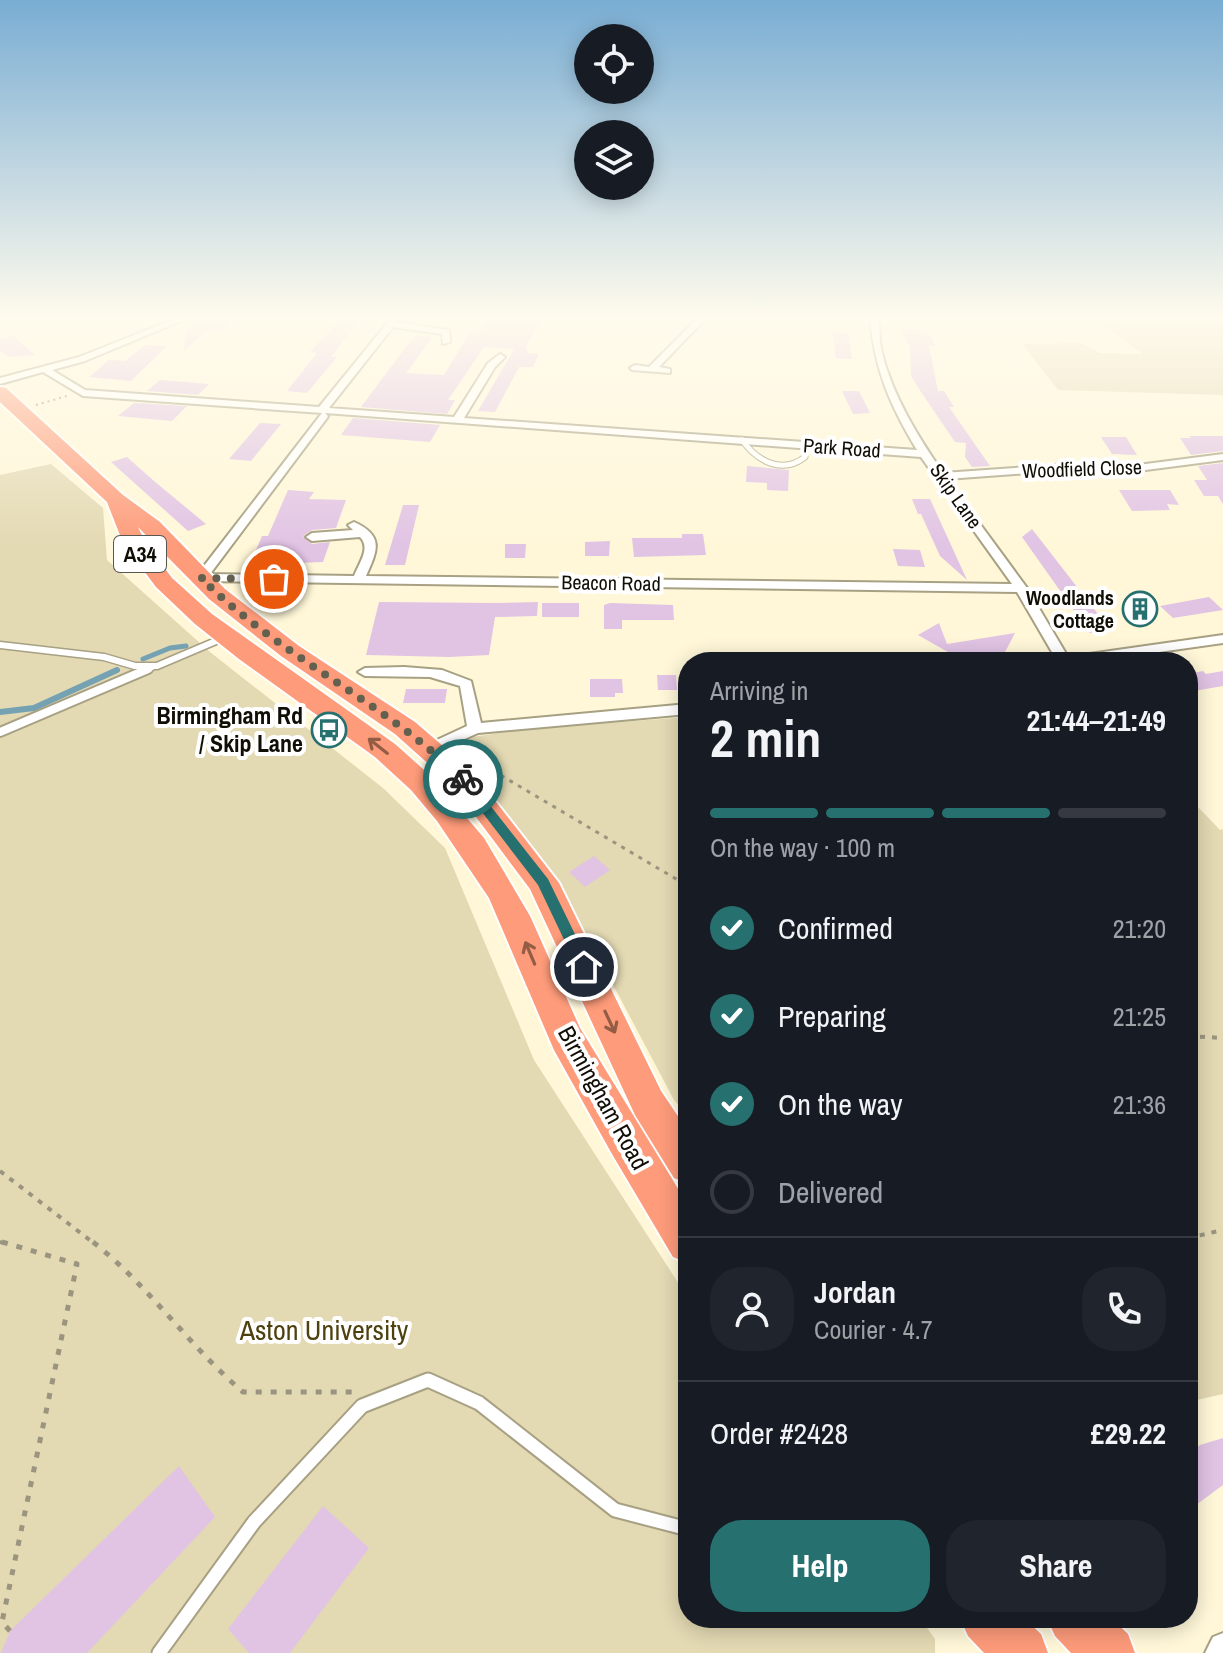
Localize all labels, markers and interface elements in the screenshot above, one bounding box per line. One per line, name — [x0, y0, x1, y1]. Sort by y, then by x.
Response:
map controls — [574, 24, 654, 200]
button: locate — [574, 24, 654, 104]
button: layers — [574, 120, 654, 200]
street label: Park Road — [802, 431, 882, 464]
street label: Woodfield Close — [1022, 453, 1142, 484]
street label: Skip Lane — [924, 458, 989, 534]
road number: A34 — [114, 536, 166, 572]
pin — [240, 545, 308, 613]
icon: bag — [252, 557, 296, 601]
street label: Beacon Road — [561, 568, 661, 597]
place label: Woodlands Cottage — [1026, 584, 1114, 634]
building icon: Woodlands Cottage — [1121, 590, 1159, 628]
text: Arriving in — [710, 673, 808, 708]
place label: Birmingham Rd / Skip Lane — [156, 699, 303, 759]
text: 21:44–21:49 — [1027, 700, 1166, 740]
text: 2 min — [710, 703, 821, 773]
bus stop icon: Birmingham Rd / Skip Lane — [310, 711, 348, 749]
one-way arrow — [368, 737, 389, 755]
courier — [423, 739, 503, 819]
icon: bike — [441, 757, 485, 801]
text: On the way · 100 m — [710, 830, 895, 865]
icon: check — [710, 906, 754, 950]
text: Confirmed — [778, 908, 893, 948]
text: 21:20 — [1113, 911, 1166, 946]
pin — [550, 933, 618, 1001]
one-way arrow — [521, 941, 536, 966]
icon: home — [562, 945, 606, 989]
icon: check — [710, 994, 754, 1038]
text: Preparing — [778, 996, 886, 1036]
text: 21:25 — [1113, 999, 1166, 1034]
one-way arrow — [603, 1010, 618, 1034]
street label: Birmingham Road — [551, 1020, 657, 1175]
icon: check — [710, 1082, 754, 1126]
text: On the way — [778, 1084, 902, 1124]
text: 21:36 — [1113, 1087, 1166, 1122]
text: Delivered — [778, 1172, 883, 1212]
button: person — [710, 1267, 794, 1351]
button: phone — [1082, 1267, 1166, 1351]
text: Jordan — [814, 1272, 896, 1312]
park label: Aston University — [239, 1311, 409, 1349]
text: Courier · 4.7 — [814, 1312, 933, 1347]
text: Order #2428 — [710, 1413, 848, 1453]
text: £29.22 — [1091, 1413, 1166, 1453]
button: Help — [710, 1520, 930, 1612]
button: Share — [946, 1520, 1166, 1612]

